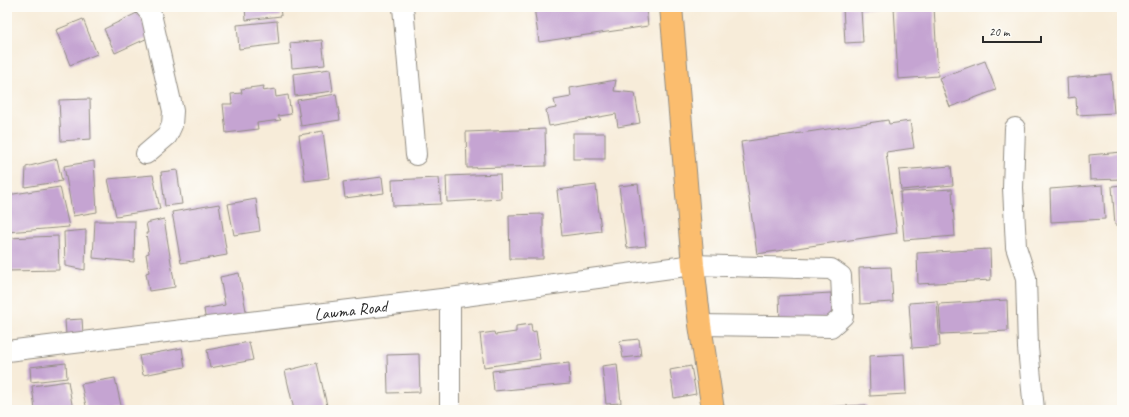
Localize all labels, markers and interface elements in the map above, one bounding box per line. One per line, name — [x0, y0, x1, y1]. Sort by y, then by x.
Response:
scale bar — [983, 18, 1041, 44]
text: 20 m — [989, 24, 1011, 40]
street label: Lawma Road — [313, 295, 390, 325]

